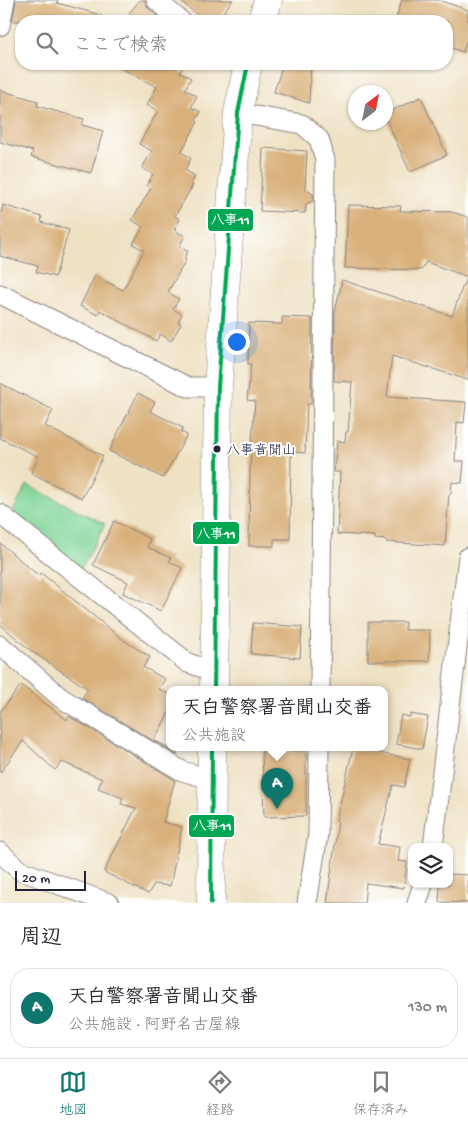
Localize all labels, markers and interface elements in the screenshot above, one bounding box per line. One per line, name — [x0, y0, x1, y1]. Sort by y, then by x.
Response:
search box — [15, 15, 453, 70]
icon: search — [33, 29, 61, 57]
text: ここで検索 — [73, 35, 168, 58]
north arrow — [348, 85, 393, 130]
line badge: 八事11 — [207, 208, 254, 232]
text: 八事11 — [210, 213, 250, 230]
your location — [224, 329, 250, 355]
place label: 八事音聞山 — [226, 443, 296, 460]
marker: 八事音聞山 — [212, 444, 222, 454]
line badge: 八事11 — [192, 521, 240, 545]
text: 八事11 — [196, 527, 236, 544]
popup — [166, 686, 388, 751]
text: 天白警察署音聞山交番 — [182, 698, 372, 721]
text: 公共施設 — [182, 728, 246, 747]
pin: A — [261, 768, 293, 809]
line badge: 八事11 — [188, 814, 235, 838]
text: 八事11 — [192, 819, 232, 836]
map controls — [408, 843, 453, 888]
button: layers — [408, 843, 453, 888]
scale bar — [15, 868, 86, 891]
text: 20 m — [22, 871, 50, 888]
text: 周辺 — [20, 927, 62, 952]
text: 天白警察署音聞山交番 — [68, 987, 258, 1010]
text: A — [32, 999, 42, 1018]
text: 130 m — [408, 999, 447, 1018]
text: 公共施設 · 阿野名古屋線 — [68, 1017, 241, 1036]
tab: 地図 — [59, 1068, 87, 1120]
tab: 経路 — [206, 1068, 234, 1120]
tab: 保存済み — [353, 1068, 409, 1120]

